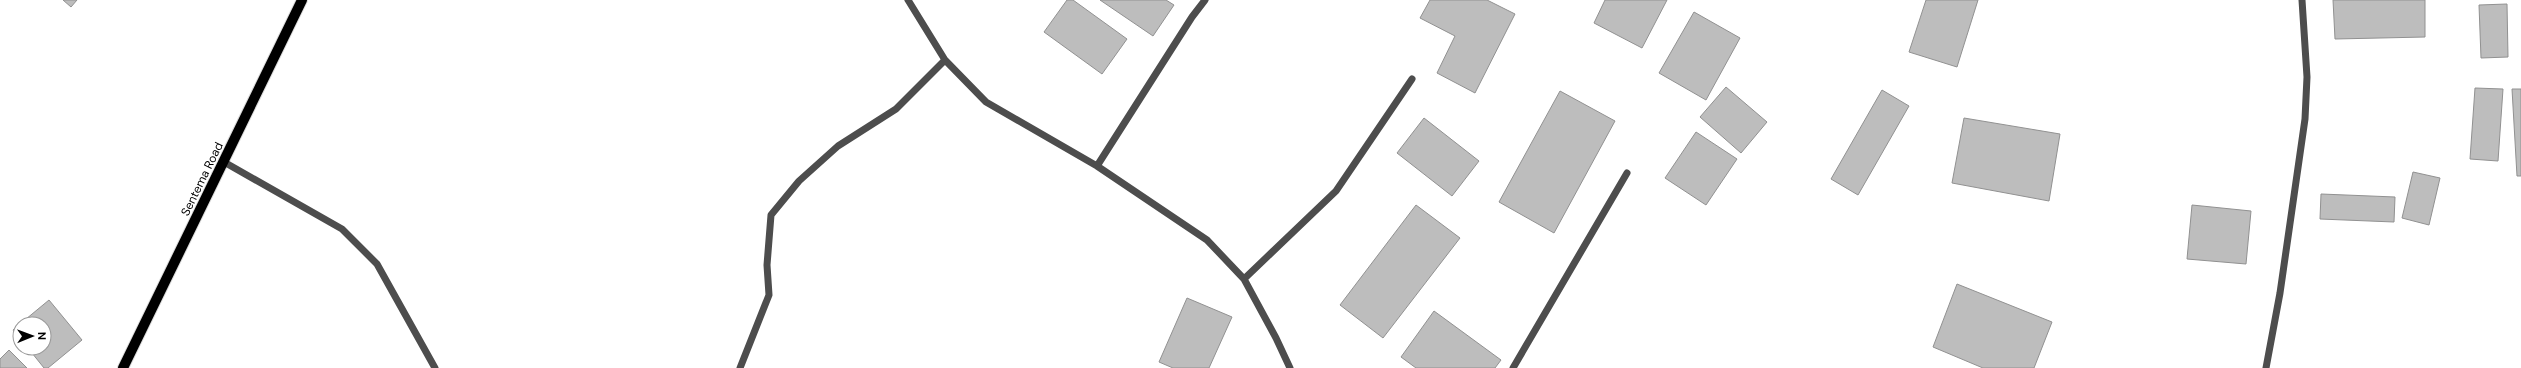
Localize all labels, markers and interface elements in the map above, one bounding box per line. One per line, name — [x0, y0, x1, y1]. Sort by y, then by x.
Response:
street label: Sentema Road — [177, 139, 227, 219]
north arrow — [12, 316, 52, 356]
text: N — [35, 332, 49, 340]

